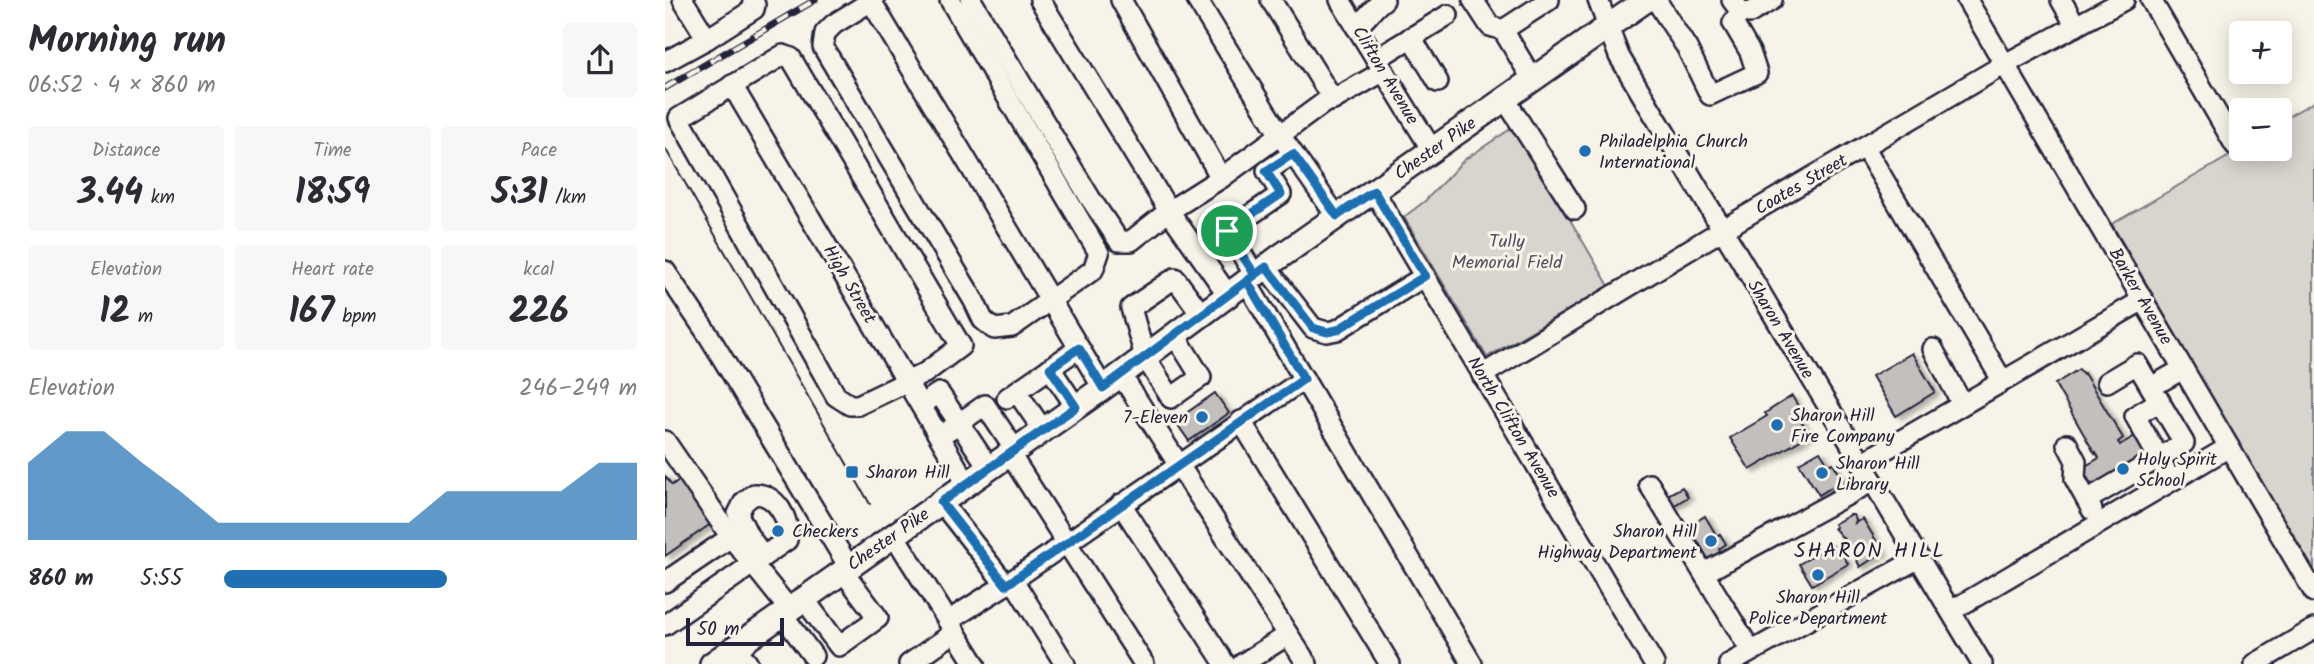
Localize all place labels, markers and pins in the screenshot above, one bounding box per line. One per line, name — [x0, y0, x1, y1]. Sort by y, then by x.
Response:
place label: Philadelphia Church International — [1599, 128, 1748, 178]
marker: Philadelphia Church International — [1577, 143, 1593, 159]
pin — [1197, 201, 1257, 261]
place label: Sharon Hill Fire Company — [1791, 402, 1895, 452]
place label: 7-Eleven — [1123, 404, 1188, 433]
marker: 7-Eleven — [1194, 409, 1210, 425]
marker: Sharon Hill Fire Company — [1769, 417, 1785, 433]
place label: Holy Spirit School — [2137, 446, 2218, 496]
place label: Sharon Hill Library — [1836, 450, 1920, 500]
place label: Sharon Hill — [866, 459, 950, 488]
marker: Holy Spirit School — [2115, 461, 2131, 477]
marker: Sharon Hill — [844, 464, 860, 480]
marker: Sharon Hill Library — [1814, 465, 1830, 481]
place label: Checkers — [792, 518, 859, 547]
place label: Sharon Hill Highway Department — [1538, 518, 1698, 568]
marker: Checkers — [770, 523, 786, 539]
marker: Sharon Hill Highway Department — [1703, 533, 1719, 549]
marker: Sharon Hill Police Department — [1810, 567, 1826, 583]
place label: Sharon Hill Police Department — [1749, 584, 1888, 634]

